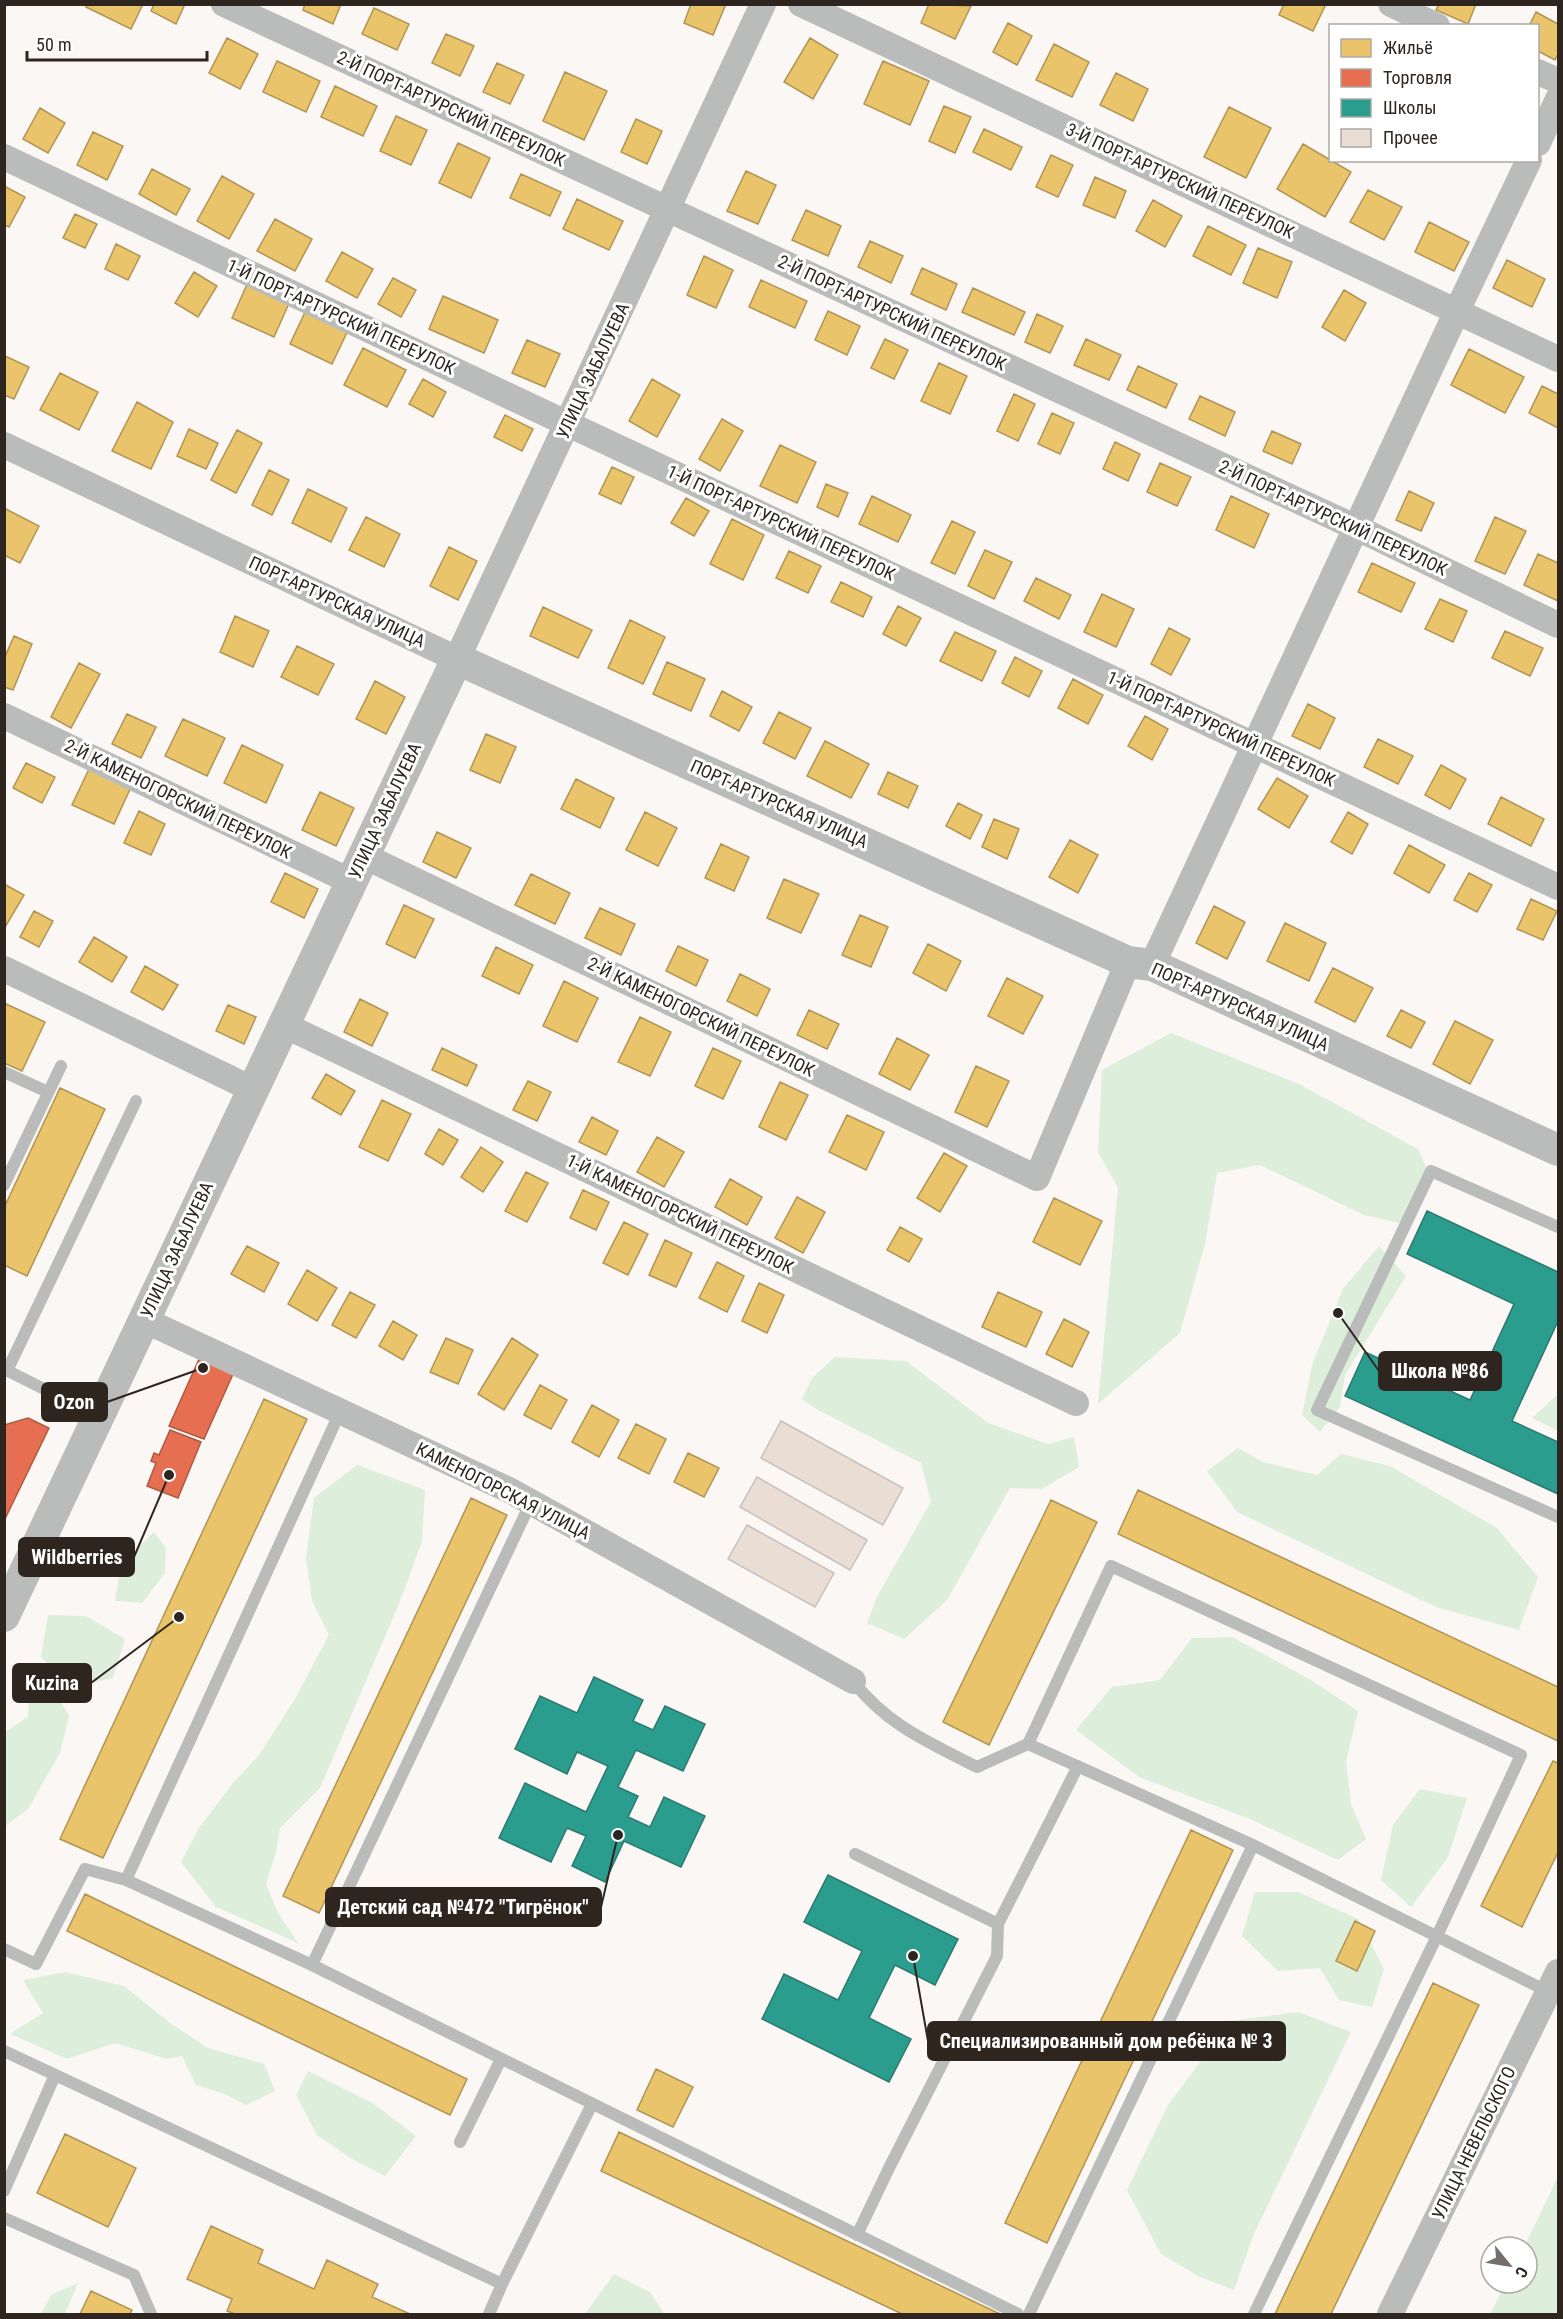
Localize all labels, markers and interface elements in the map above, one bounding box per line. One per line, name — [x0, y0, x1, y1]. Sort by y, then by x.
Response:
scale bar — [27, 24, 207, 62]
legend — [1329, 24, 1539, 162]
text: 50 m — [36, 34, 71, 55]
text: Жильё — [1383, 37, 1433, 58]
street label: 2-Й ПОРТ-АРТУРСКИЙ ПЕРЕУЛОК — [334, 46, 569, 171]
text: Торговля — [1383, 67, 1452, 88]
text: Школы — [1383, 97, 1436, 118]
street label: 3-Й ПОРТ-АРТУРСКИЙ ПЕРЕУЛОК — [1063, 118, 1298, 243]
text: Прочее — [1383, 127, 1438, 148]
street label: 2-Й ПОРТ-АРТУРСКИЙ ПЕРЕУЛОК — [775, 250, 1010, 375]
street label: 1-Й ПОРТ-АРТУРСКИЙ ПЕРЕУЛОК — [224, 254, 459, 379]
street label: УЛИЦА ЗАБАЛУЕВА — [552, 299, 634, 442]
street label: 2-Й ПОРТ-АРТУРСКИЙ ПЕРЕУЛОК — [1216, 455, 1451, 580]
street label: 1-Й ПОРТ-АРТУРСКИЙ ПЕРЕУЛОК — [664, 460, 899, 585]
street label: ПОРТ-АРТУРСКАЯ УЛИЦА — [246, 551, 429, 652]
street label: 1-Й ПОРТ-АРТУРСКИЙ ПЕРЕУЛОК — [1104, 666, 1339, 791]
street label: 2-Й КАМЕНОГОРСКИЙ ПЕРЕУЛОК — [61, 734, 295, 863]
street label: УЛИЦА ЗАБАЛУЕВА — [344, 739, 426, 882]
street label: ПОРТ-АРТУРСКАЯ УЛИЦА — [687, 755, 872, 852]
street label: 2-Й КАМЕНОГОРСКИЙ ПЕРЕУЛОК — [584, 952, 818, 1081]
street label: ПОРТ-АРТУРСКАЯ УЛИЦА — [1148, 958, 1333, 1055]
street label: 1-Й КАМЕНОГОРСКИЙ ПЕРЕУЛОК — [563, 1149, 797, 1278]
street label: УЛИЦА ЗАБАЛУЕВА — [136, 1178, 218, 1321]
callout: Школа №86 — [1379, 1352, 1501, 1390]
text: Школа №86 — [1391, 1359, 1489, 1383]
callout: Ozon — [42, 1383, 107, 1421]
text: Ozon — [54, 1390, 94, 1414]
street label: КАМЕНОГОРСКАЯ УЛИЦА — [413, 1437, 594, 1544]
callout: Wildberries — [19, 1538, 134, 1576]
text: Wildberries — [31, 1545, 123, 1569]
callout: Kuzina — [13, 1664, 91, 1702]
text: Kuzina — [25, 1671, 79, 1695]
callout: Детский сад №472 "Тигрёнок" — [326, 1888, 601, 1926]
text: Детский сад №472 "Тигрёнок" — [337, 1895, 589, 1919]
callout: Специализированный дом ребёнка № 3 — [928, 2022, 1285, 2060]
text: Специализированный дом ребёнка № 3 — [939, 2029, 1273, 2053]
street label: УЛИЦА НЕВЕЛЬСКОГО — [1427, 2063, 1520, 2223]
north arrow — [1479, 2235, 1539, 2295]
text: С — [1511, 2264, 1532, 2281]

